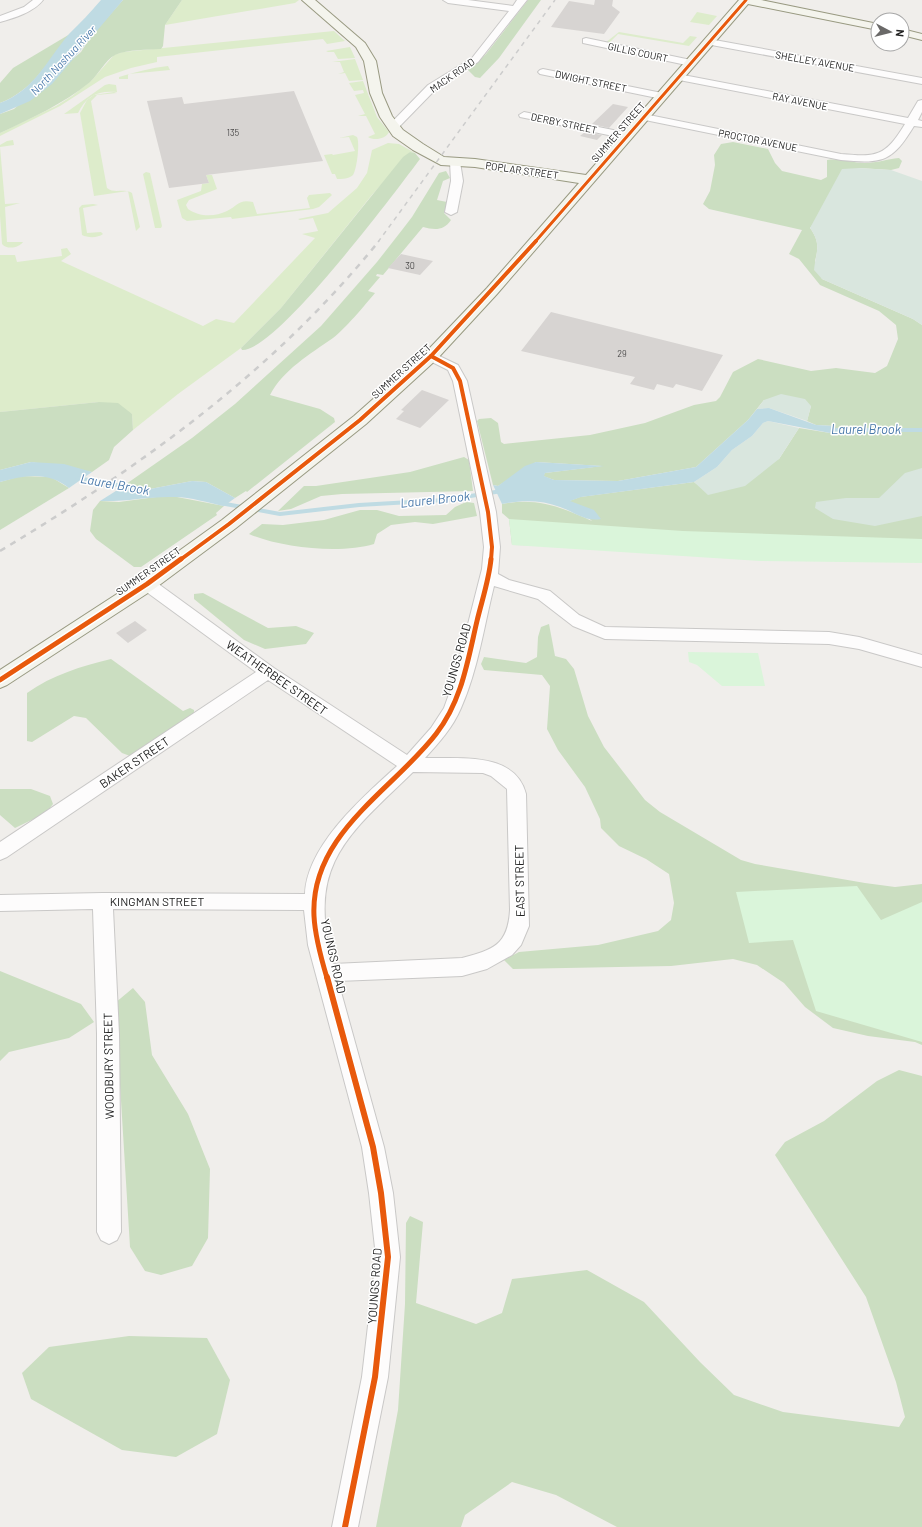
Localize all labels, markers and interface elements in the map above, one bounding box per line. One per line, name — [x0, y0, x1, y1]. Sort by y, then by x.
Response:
north arrow — [870, 12, 910, 52]
water label: North Nashua River — [28, 22, 99, 97]
text: N — [894, 29, 907, 38]
street label: GILLIS COURT — [607, 40, 669, 64]
street label: SHELLEY AVENUE — [774, 48, 856, 74]
street label: MACK ROAD — [427, 55, 477, 95]
street label: DWIGHT STREET — [554, 68, 628, 95]
street label: RAY AVENUE — [771, 90, 829, 112]
street label: SUMMER STREET — [589, 99, 648, 165]
street label: DERBY STREET — [530, 110, 598, 136]
street label: PROCTOR AVENUE — [717, 126, 799, 154]
house number: 135 — [227, 127, 240, 138]
street label: POPLAR STREET — [485, 159, 560, 181]
house number: 30 — [405, 260, 415, 271]
street label: SUMMER STREET — [369, 341, 433, 401]
house number: 29 — [617, 348, 627, 359]
water label: Laurel Brook — [831, 421, 902, 437]
water label: Laurel Brook — [79, 470, 152, 498]
water label: Laurel Brook — [399, 487, 471, 511]
street label: SUMMER STREET — [113, 544, 183, 598]
street label: YOUNGS ROAD — [439, 621, 473, 699]
street label: WEATHERBEE STREET — [224, 637, 330, 717]
street label: BAKER STREET — [96, 733, 172, 790]
street label: EAST STREET — [511, 845, 527, 917]
street label: KINGMAN STREET — [110, 894, 204, 908]
street label: YOUNGS ROAD — [319, 917, 349, 995]
street label: WOODBURY STREET — [100, 1012, 116, 1119]
street label: YOUNGS ROAD — [364, 1248, 384, 1324]

